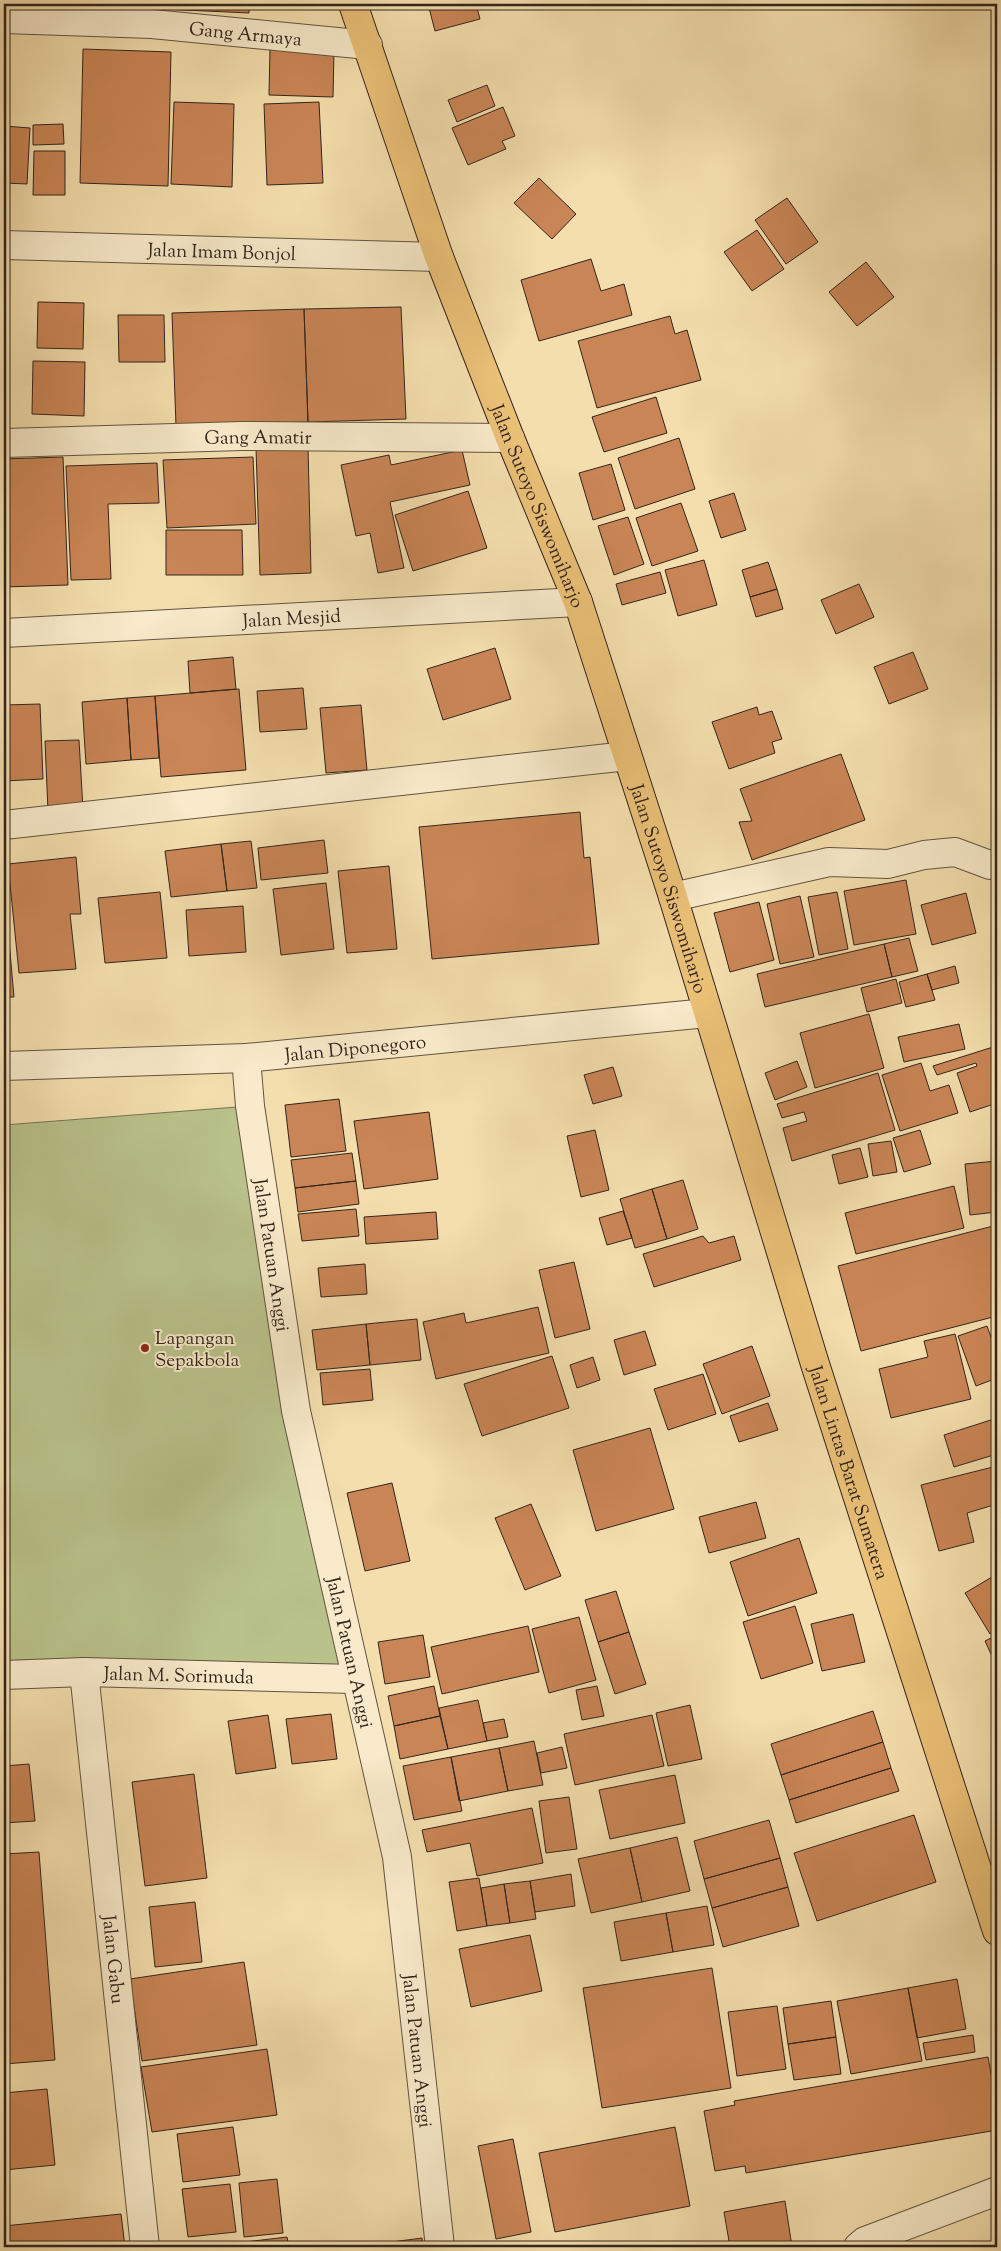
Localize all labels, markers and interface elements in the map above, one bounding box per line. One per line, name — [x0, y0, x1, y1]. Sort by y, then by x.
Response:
street label: Gang Armaya — [188, 17, 303, 55]
street label: Jalan Imam Bonjol — [146, 238, 296, 269]
street label: Jalan Sutoyo Siswomiharjo — [482, 400, 590, 612]
street label: Gang Amatir — [204, 425, 312, 453]
street label: Jalan Mesjid — [241, 604, 342, 636]
street label: Jalan Sutoyo Siswomiharjo — [621, 780, 713, 997]
street label: Jalan Diponegoro — [283, 1029, 428, 1070]
street label: Jalan Patuan Anggi — [245, 1176, 295, 1334]
place label: Lapangan Sepakbola — [155, 1326, 239, 1375]
marker: Lapangan Sepakbola — [139, 1342, 151, 1354]
street label: Jalan Lintas Barat Sumatera — [800, 1362, 894, 1584]
street label: Jalan Patuan Anggi — [318, 1573, 378, 1731]
street label: Jalan M. Sorimuda — [102, 1661, 255, 1692]
street label: Jalan Gabu — [94, 1913, 130, 2005]
street label: Jalan Patuan Anggi — [394, 1972, 438, 2129]

